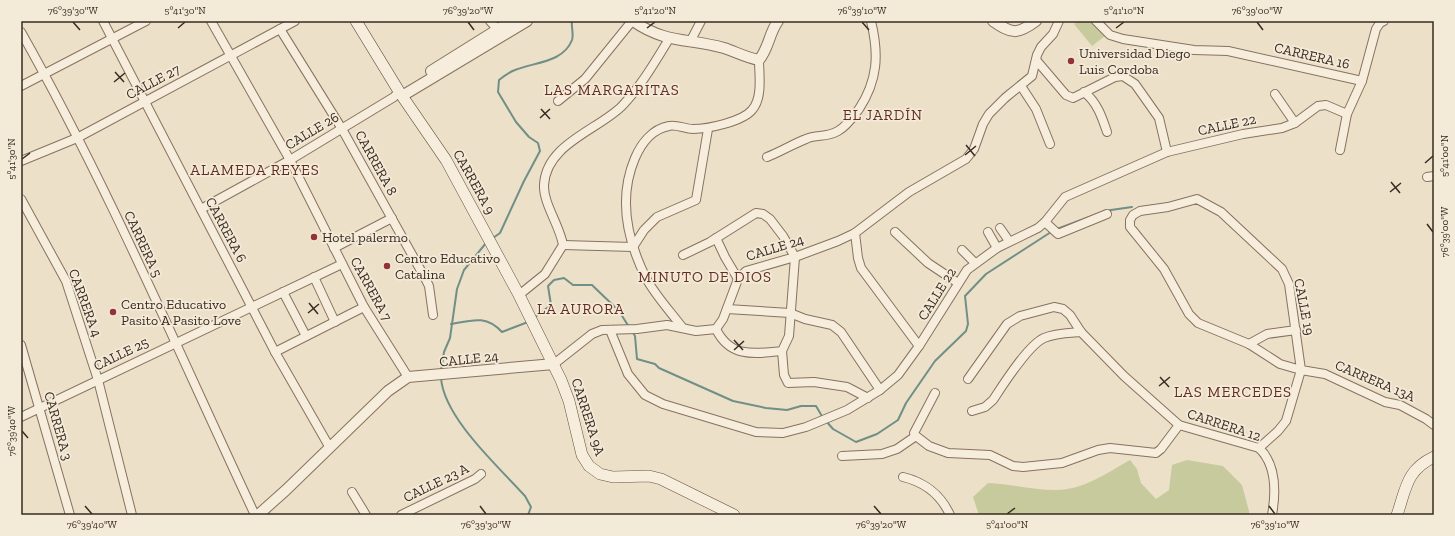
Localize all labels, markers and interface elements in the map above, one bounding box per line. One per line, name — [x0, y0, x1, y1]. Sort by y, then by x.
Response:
text: 76°39'30"W — [48, 5, 99, 17]
text: 5°41'30"N — [164, 5, 206, 17]
text: 76°39'20"W — [443, 5, 494, 17]
text: 5°41'20"N — [634, 5, 676, 17]
text: 76°39'10"W — [838, 5, 887, 17]
text: 5°41'10"N — [1104, 5, 1145, 17]
text: 76°39'00"W — [1232, 5, 1283, 17]
street label: CARRERA 16 — [1273, 39, 1351, 73]
place label: Universidad Diego Luis Cordoba — [1079, 45, 1190, 78]
marker: Universidad Diego Luis Cordoba — [1066, 56, 1076, 66]
street label: CALLE 27 — [123, 61, 183, 103]
district label: LAS MARGARITAS — [544, 81, 680, 99]
district label: EL JARDÍN — [843, 106, 923, 124]
street label: CALLE 26 — [282, 108, 342, 154]
street label: CALLE 22 — [1196, 111, 1258, 139]
street label: CARRERA 8 — [351, 128, 401, 198]
text: 5°41'00"N — [1439, 134, 1451, 177]
text: 5°41'30"N — [6, 138, 18, 180]
street label: CARRERA 9 — [449, 147, 499, 217]
district label: ALAMEDA REYES — [190, 161, 320, 179]
street label: CARRERA 6 — [202, 194, 250, 266]
text: 76°39'00"W — [1439, 206, 1451, 257]
street label: CARRERA 5 — [120, 208, 166, 280]
place label: Hotel palermo — [322, 229, 408, 246]
street label: CALLE 24 — [744, 231, 806, 265]
marker: Hotel palermo — [309, 232, 319, 242]
place label: Centro Educativo Catalina — [395, 250, 500, 283]
street label: CARRERA 7 — [346, 254, 396, 324]
marker: Centro Educativo Catalina — [382, 261, 392, 271]
street label: CALLE 22 — [914, 264, 960, 324]
street label: CARRERA 4 — [65, 266, 105, 340]
district label: MINUTO DE DIOS — [638, 268, 772, 286]
street label: CALLE 19 — [1290, 277, 1318, 337]
place label: Centro Educativo Pasito A Pasito Love — [121, 296, 241, 329]
district label: LA AURORA — [537, 300, 625, 318]
marker: Centro Educativo Pasito A Pasito Love — [108, 307, 118, 317]
street label: CALLE 25 — [91, 333, 151, 375]
street label: CALLE 24 — [439, 347, 500, 371]
street label: CARRERA 13A — [1332, 356, 1418, 406]
street label: CARRERA 9A — [567, 376, 609, 459]
district label: LAS MERCEDES — [1174, 383, 1292, 401]
street label: CARRERA 3 — [40, 390, 76, 463]
text: 76°39'40"W — [6, 405, 18, 456]
street label: CARRERA 12 — [1185, 405, 1263, 445]
street label: CALLE 23 A — [401, 459, 472, 506]
text: 76°39'40"W — [67, 519, 118, 531]
text: 76°39'30"W — [461, 519, 512, 531]
text: 76°39'20"W — [856, 519, 907, 531]
text: 5°41'00"N — [986, 519, 1029, 531]
text: 76°39'10"W — [1251, 519, 1300, 531]

